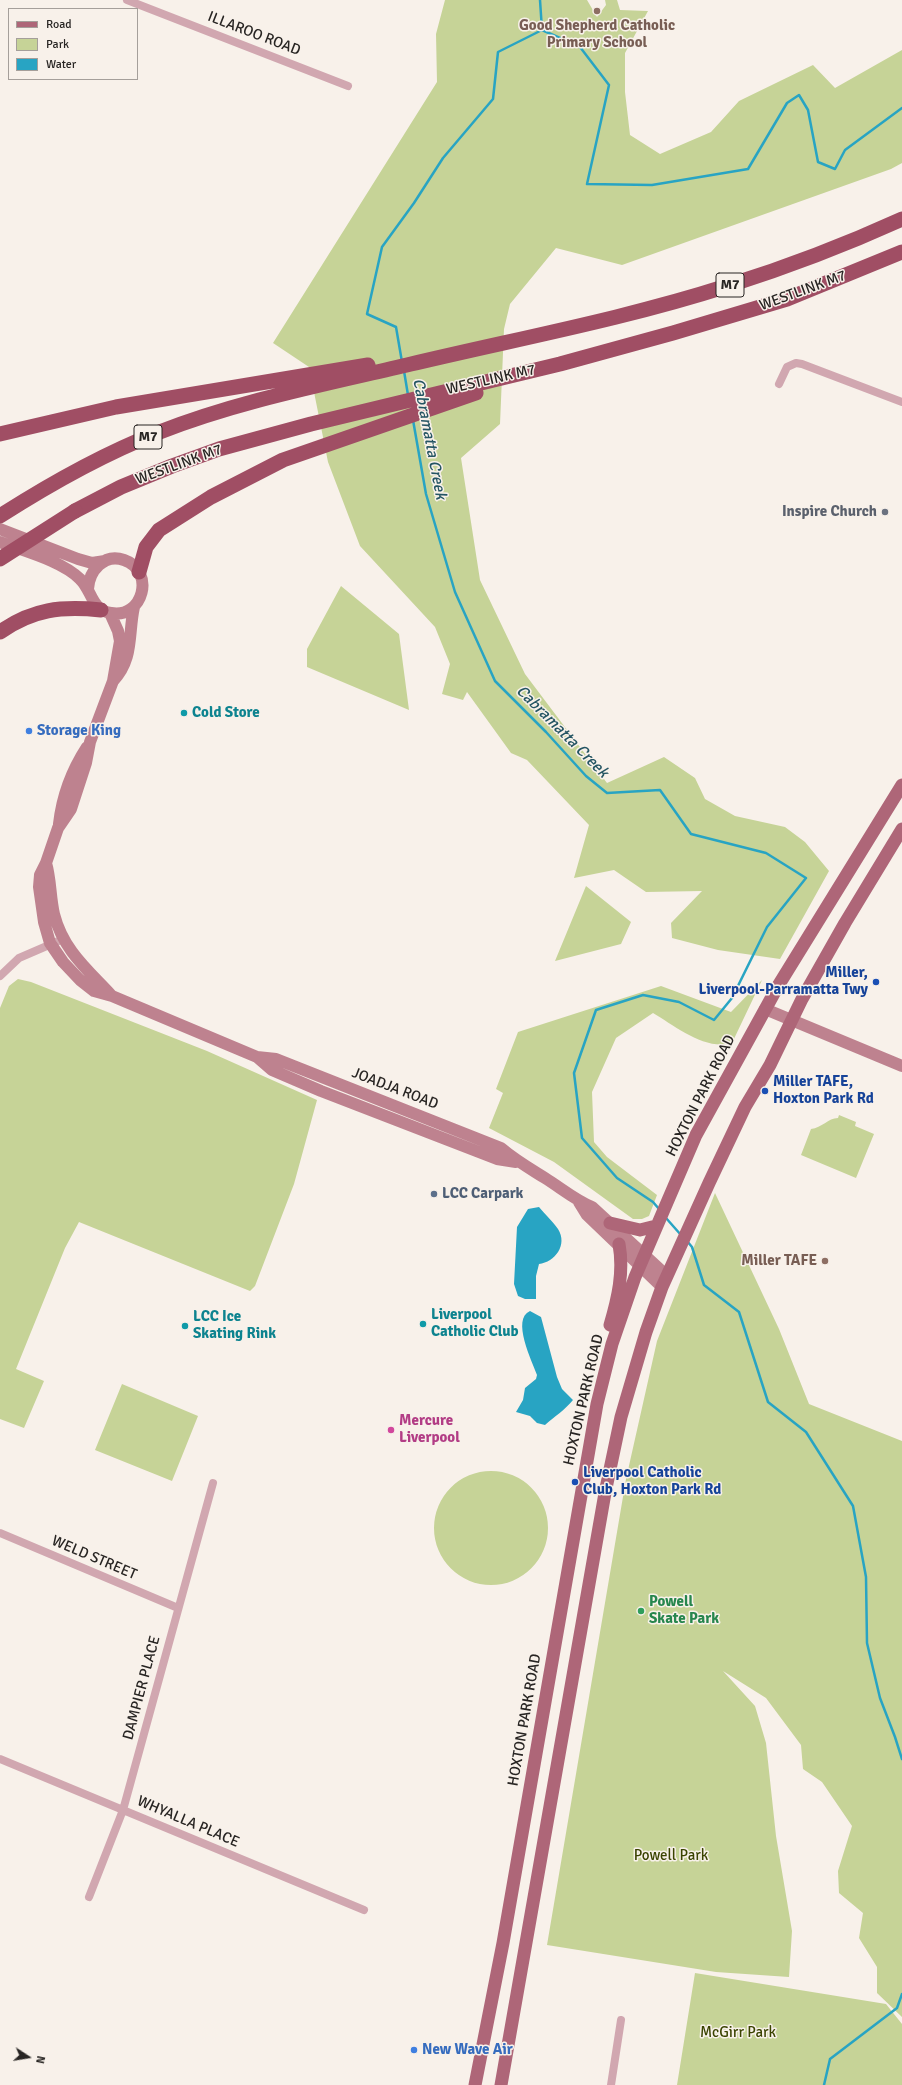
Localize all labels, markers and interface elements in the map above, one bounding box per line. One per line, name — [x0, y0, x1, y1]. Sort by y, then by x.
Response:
marker: Good Shepherd Catholic Primary School — [592, 6, 602, 16]
legend — [8, 8, 138, 80]
street label: ILLAROO ROAD — [205, 8, 303, 60]
text: Road — [46, 17, 72, 32]
place label: Good Shepherd Catholic Primary School — [519, 17, 675, 52]
text: Park — [46, 37, 69, 52]
text: Water — [46, 57, 76, 72]
street label: WESTLINK M7 — [757, 267, 849, 315]
road number: M7 — [716, 273, 744, 297]
street label: WESTLINK M7 — [445, 361, 537, 399]
water label: Cabramatta Creek — [408, 377, 450, 501]
road number: M7 — [134, 425, 162, 449]
street label: WESTLINK M7 — [133, 441, 225, 489]
place label: Inspire Church — [782, 503, 877, 521]
marker: Inspire Church — [880, 507, 890, 517]
water label: Cabramatta Creek — [512, 682, 612, 782]
place label: Cold Store — [192, 704, 260, 722]
marker: Cold Store — [179, 708, 189, 718]
place label: Storage King — [37, 722, 121, 740]
marker: Storage King — [24, 726, 34, 736]
place label: Miller, Liverpool-Parramatta Twy — [699, 964, 868, 999]
marker: Miller, Liverpool-Parramatta Twy — [871, 977, 881, 987]
street label: HOXTON PARK ROAD — [663, 1032, 739, 1160]
street label: JOADJA ROAD — [349, 1064, 441, 1114]
place label: Miller TAFE, Hoxton Park Rd — [773, 1073, 874, 1108]
marker: Miller TAFE, Hoxton Park Rd — [760, 1086, 770, 1096]
place label: LCC Carpark — [442, 1185, 523, 1203]
marker: LCC Carpark — [429, 1189, 439, 1199]
place label: Miller TAFE — [741, 1252, 817, 1270]
marker: Miller TAFE — [820, 1256, 830, 1266]
place label: Liverpool Catholic Club — [431, 1306, 519, 1341]
place label: LCC Ice Skating Rink — [193, 1308, 276, 1343]
marker: Liverpool Catholic Club — [418, 1319, 428, 1329]
marker: LCC Ice Skating Rink — [180, 1321, 190, 1331]
street label: HOXTON PARK ROAD — [560, 1333, 608, 1467]
place label: Mercure Liverpool — [399, 1412, 460, 1447]
marker: Mercure Liverpool — [386, 1425, 396, 1435]
place label: Liverpool Catholic Club, Hoxton Park Rd — [583, 1464, 721, 1499]
marker: Liverpool Catholic Club, Hoxton Park Rd — [570, 1477, 580, 1487]
street label: WELD STREET — [49, 1532, 139, 1584]
place label: Powell Skate Park — [649, 1593, 719, 1628]
marker: Powell Skate Park — [636, 1606, 646, 1616]
street label: DAMPIER PLACE — [119, 1634, 165, 1742]
street label: HOXTON PARK ROAD — [504, 1652, 546, 1788]
street label: WHYALLA PLACE — [134, 1792, 242, 1852]
park label: Powell Park — [634, 1847, 708, 1865]
park label: McGirr Park — [700, 2024, 776, 2042]
north arrow — [8, 2037, 48, 2077]
place label: New Wave Air — [422, 2041, 513, 2059]
marker: New Wave Air — [409, 2045, 419, 2055]
text: N — [33, 2055, 47, 2065]

